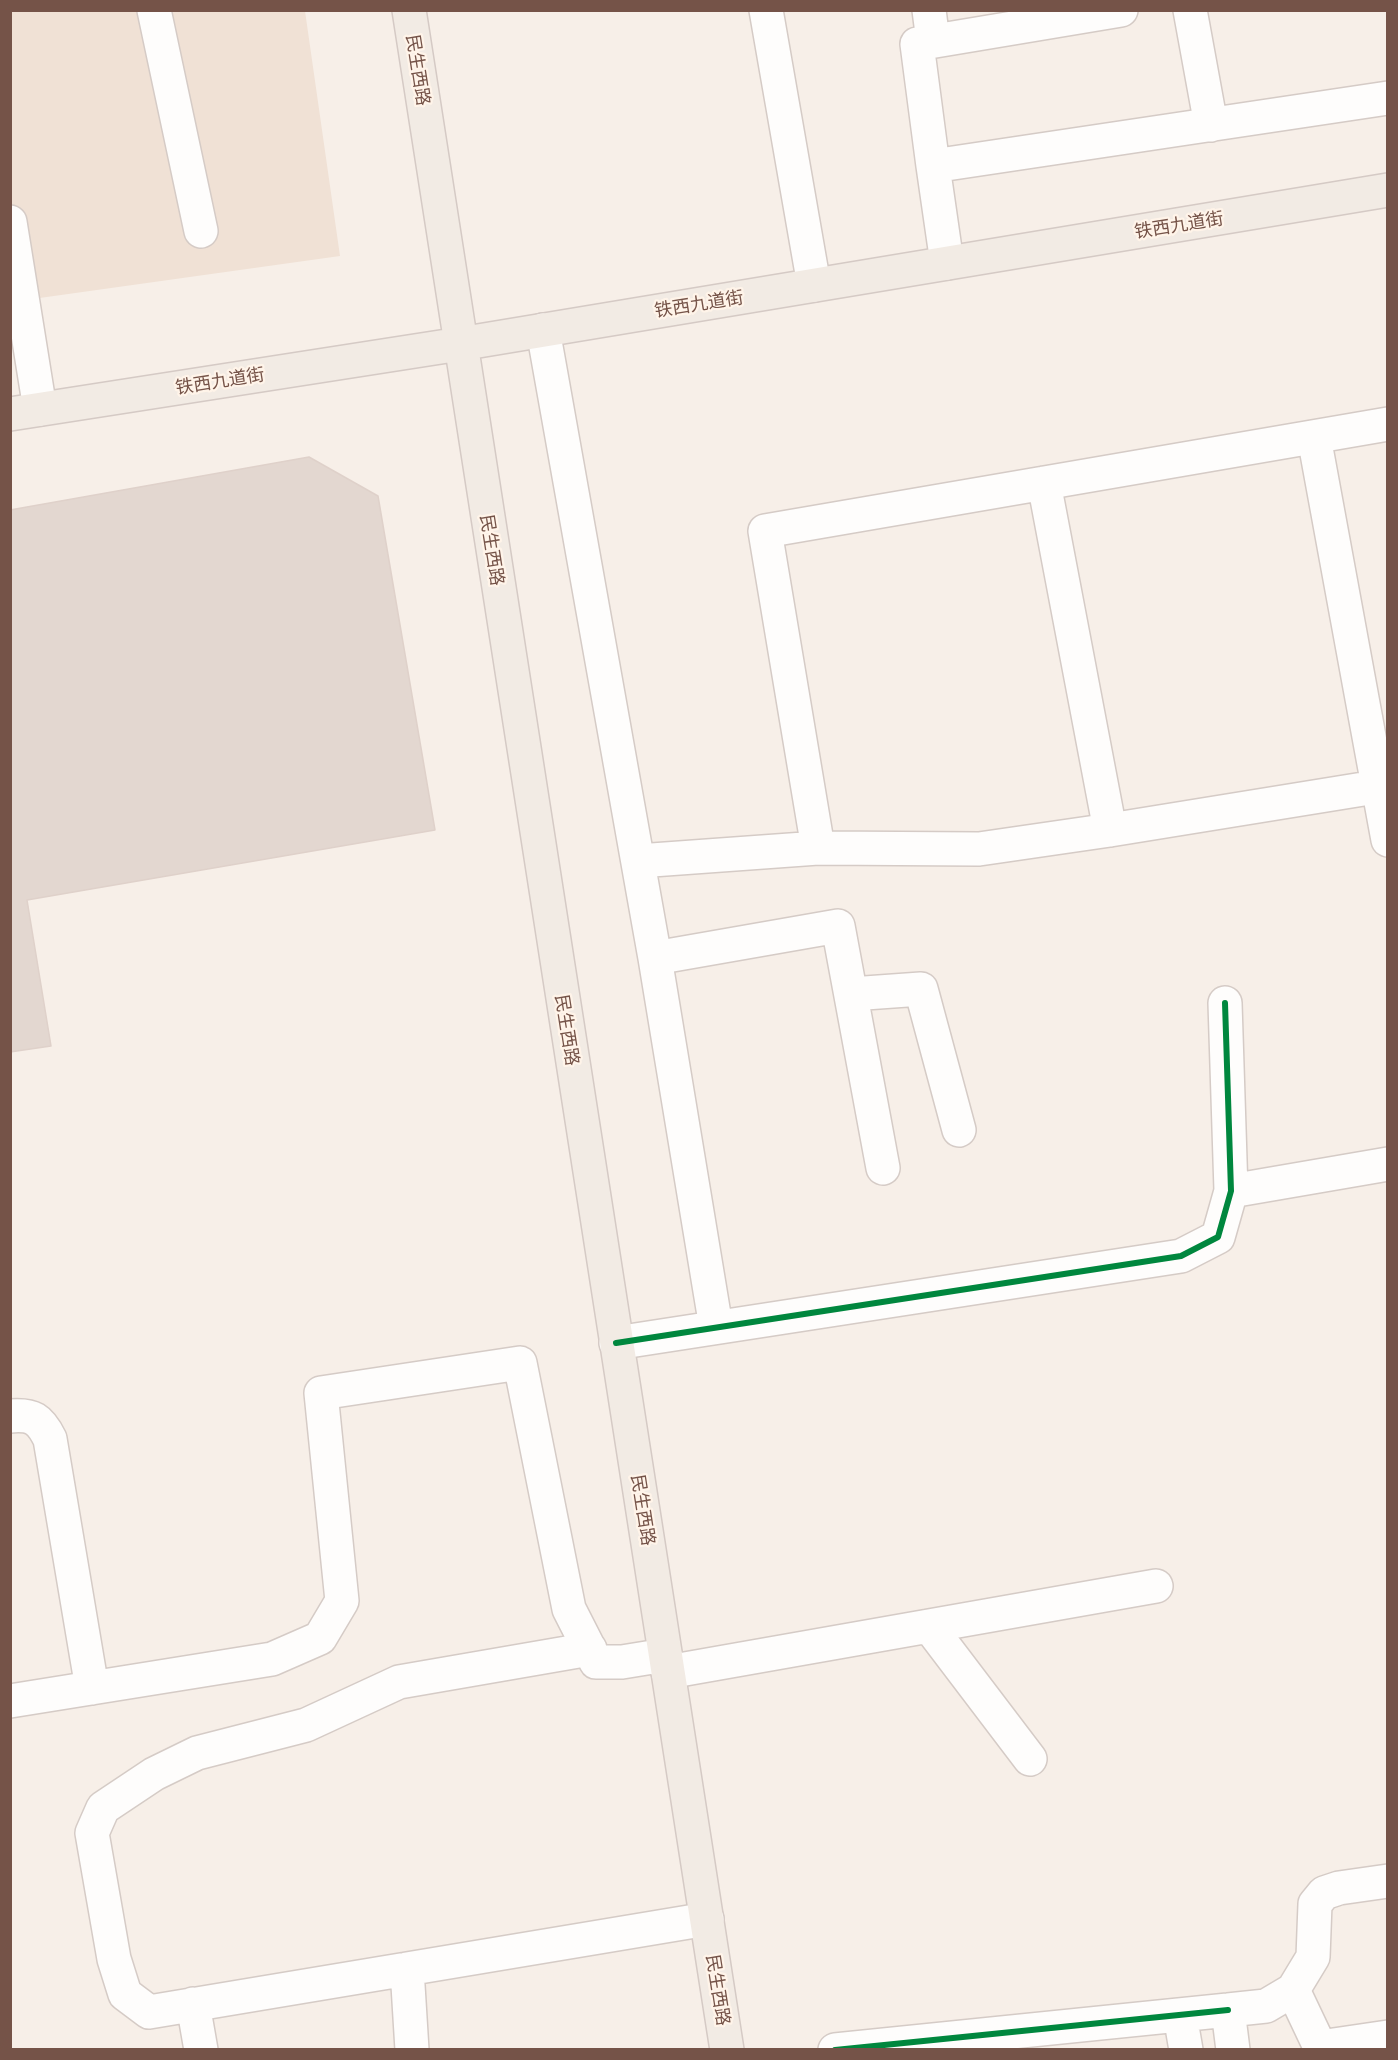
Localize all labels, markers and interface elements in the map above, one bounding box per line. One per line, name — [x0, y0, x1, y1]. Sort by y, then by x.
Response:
street label: 民生西路 — [402, 33, 434, 107]
street label: 铁西九道街 — [1133, 207, 1225, 243]
street label: 铁西九道街 — [653, 286, 745, 322]
street label: 铁西九道街 — [174, 363, 266, 399]
street label: 民生西路 — [476, 513, 508, 587]
street label: 民生西路 — [551, 993, 583, 1067]
street label: 民生西路 — [627, 1473, 659, 1547]
street label: 民生西路 — [702, 1953, 734, 2027]

